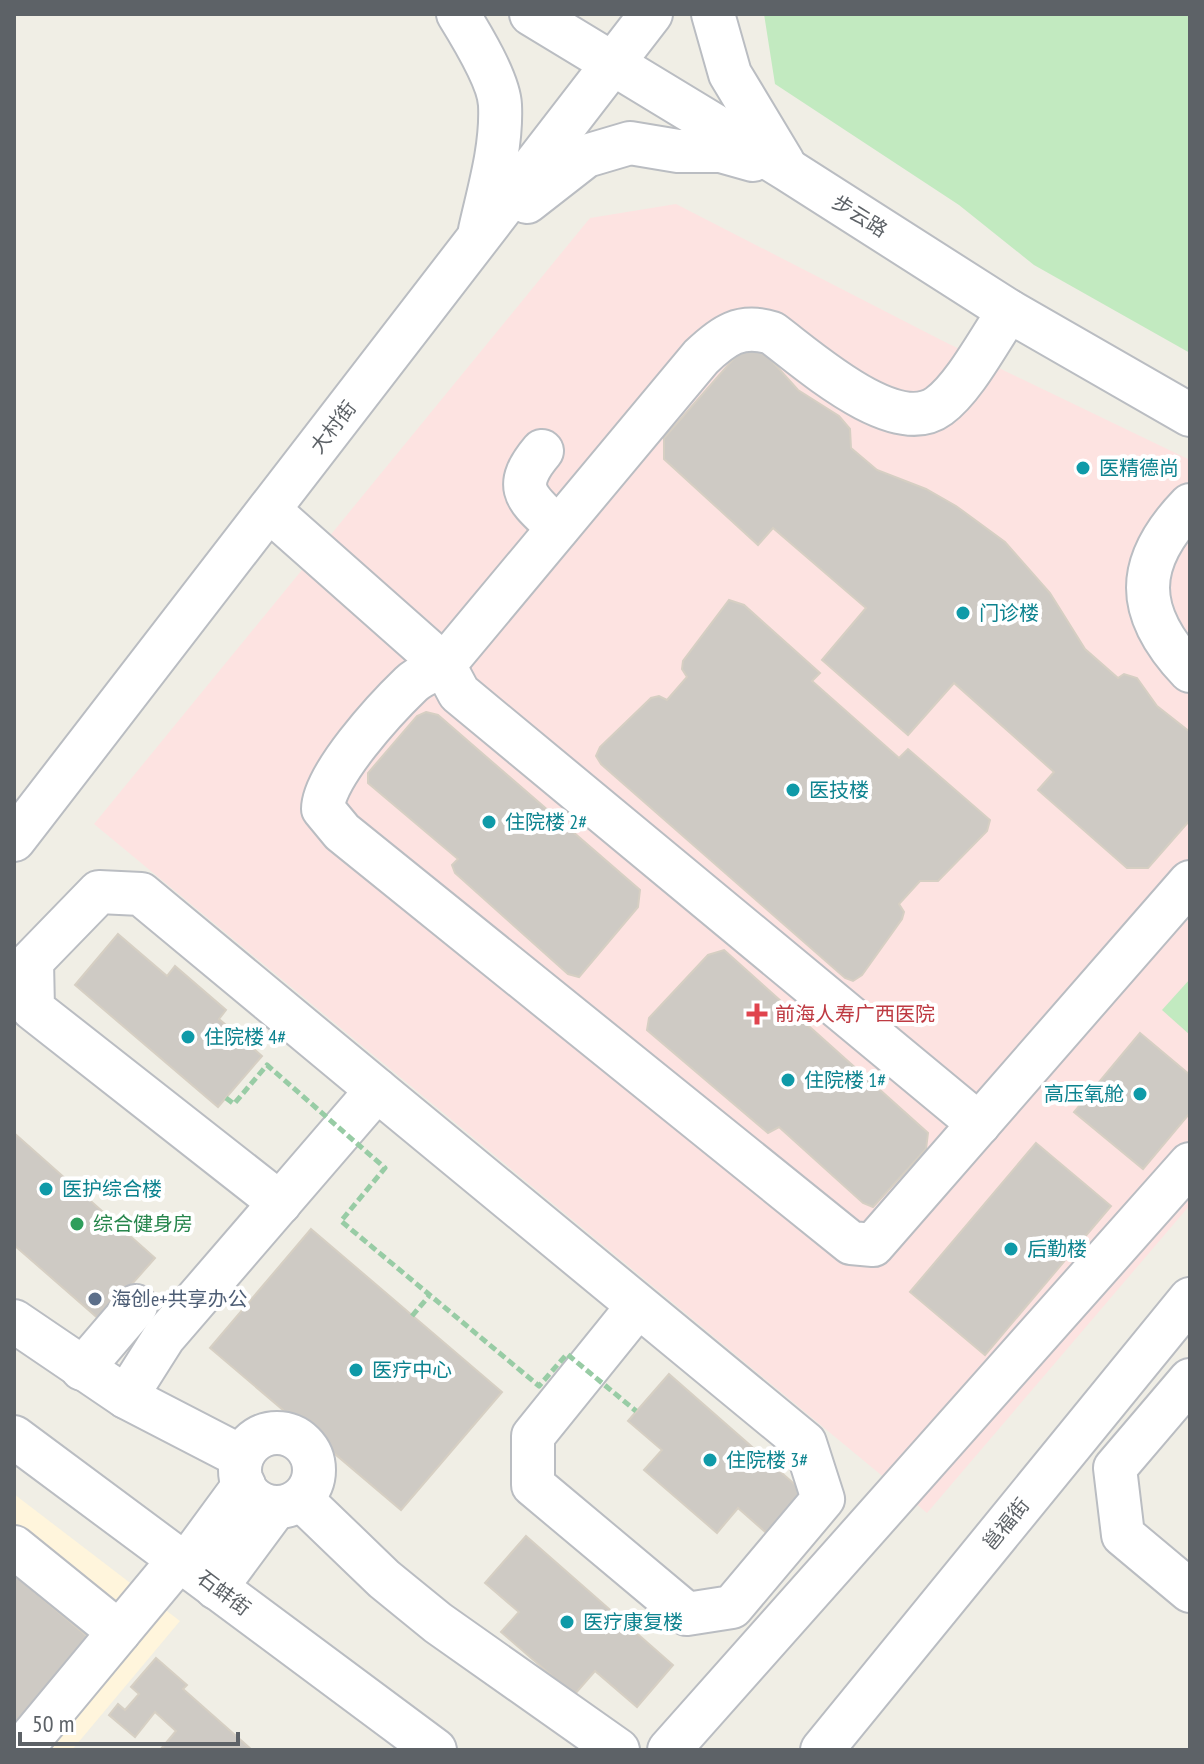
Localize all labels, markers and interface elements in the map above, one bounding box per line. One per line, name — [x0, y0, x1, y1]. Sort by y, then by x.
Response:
street label: 步云路 — [828, 189, 892, 243]
street label: 大村街 — [304, 395, 362, 459]
place label: 医精德尚 — [1099, 455, 1179, 481]
marker: 医精德尚 — [1074, 459, 1092, 477]
place label: 门诊楼 — [979, 600, 1039, 626]
marker: 门诊楼 — [954, 604, 972, 622]
place label: 医技楼 — [809, 777, 869, 803]
marker: 医技楼 — [784, 781, 802, 799]
place label: 住院楼 2# — [505, 809, 587, 835]
marker: 住院楼 2# — [480, 813, 498, 831]
place label: 前海人寿广西医院 — [775, 1001, 935, 1027]
marker: 前海人寿广西医院 — [746, 1003, 768, 1025]
place label: 住院楼 4# — [204, 1024, 286, 1050]
marker: 住院楼 4# — [179, 1028, 197, 1046]
place label: 住院楼 1# — [804, 1067, 886, 1093]
marker: 住院楼 1# — [779, 1071, 797, 1089]
place label: 高压氧舱 — [1044, 1081, 1124, 1107]
marker: 高压氧舱 — [1131, 1085, 1149, 1103]
place label: 医护综合楼 — [62, 1176, 162, 1202]
marker: 医护综合楼 — [37, 1180, 55, 1198]
place label: 综合健身房 — [93, 1211, 193, 1237]
marker: 综合健身房 — [68, 1215, 86, 1233]
place label: 后勤楼 — [1027, 1236, 1087, 1262]
marker: 后勤楼 — [1002, 1240, 1020, 1258]
place label: 海创e+共享办公 — [111, 1286, 248, 1312]
marker: 海创e+共享办公 — [86, 1290, 104, 1308]
place label: 医疗中心 — [372, 1357, 452, 1383]
marker: 医疗中心 — [347, 1361, 365, 1379]
place label: 住院楼 3# — [726, 1447, 808, 1473]
marker: 住院楼 3# — [701, 1451, 719, 1469]
street label: 邕福街 — [977, 1493, 1035, 1555]
street label: 石蚌街 — [192, 1565, 256, 1621]
place label: 医疗康复楼 — [583, 1609, 683, 1635]
marker: 医疗康复楼 — [558, 1613, 576, 1631]
scale bar — [20, 1696, 238, 1746]
text: 50 m — [32, 1708, 74, 1739]

